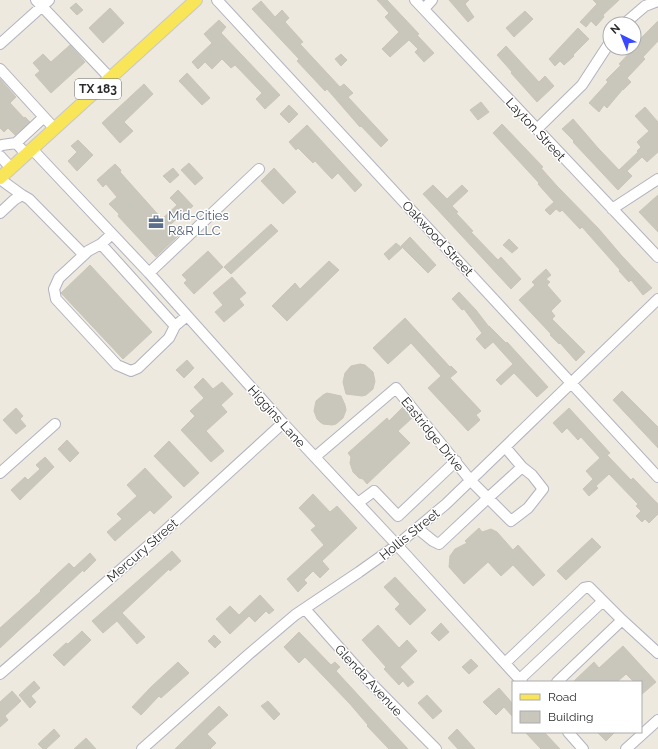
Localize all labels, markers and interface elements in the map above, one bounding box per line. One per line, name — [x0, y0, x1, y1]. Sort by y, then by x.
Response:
north arrow — [602, 16, 642, 56]
text: N — [608, 21, 623, 37]
road number: TX 183 — [75, 79, 121, 99]
street label: Layton Street — [503, 95, 569, 164]
street label: Oakwood Street — [399, 198, 477, 279]
place label: Mid-Cities R&R LLC — [168, 208, 229, 238]
office icon: Mid-Cities R&R LLC — [147, 213, 165, 231]
street label: Higgins Lane — [245, 382, 309, 451]
street label: Eastridge Drive — [398, 394, 467, 475]
street label: Hollis Street — [376, 505, 443, 563]
street label: Mercury Street — [104, 515, 181, 585]
street label: Glenda Avenue — [332, 642, 406, 719]
legend — [512, 681, 642, 733]
text: Road — [548, 690, 577, 704]
text: Building — [548, 710, 594, 724]

